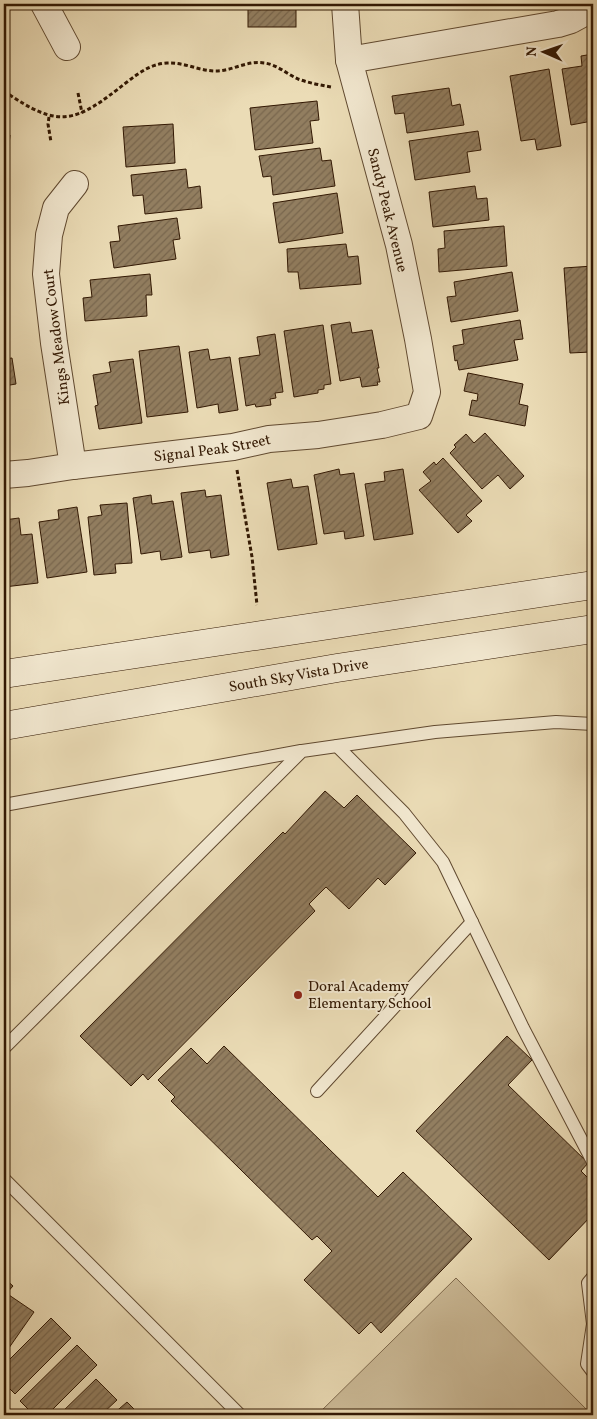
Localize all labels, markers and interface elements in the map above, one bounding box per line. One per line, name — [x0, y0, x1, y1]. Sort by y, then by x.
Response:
north arrow — [520, 28, 570, 78]
text: N — [523, 46, 542, 57]
street label: Sandy Peak Avenue — [361, 146, 412, 275]
street label: Kings Meadow Court — [39, 267, 76, 406]
street label: Signal Peak Street — [153, 430, 273, 468]
street label: South Sky Vista Drive — [227, 654, 370, 699]
place label: Doral Academy Elementary School — [308, 977, 431, 1015]
marker: Doral Academy Elementary School — [292, 989, 304, 1001]

